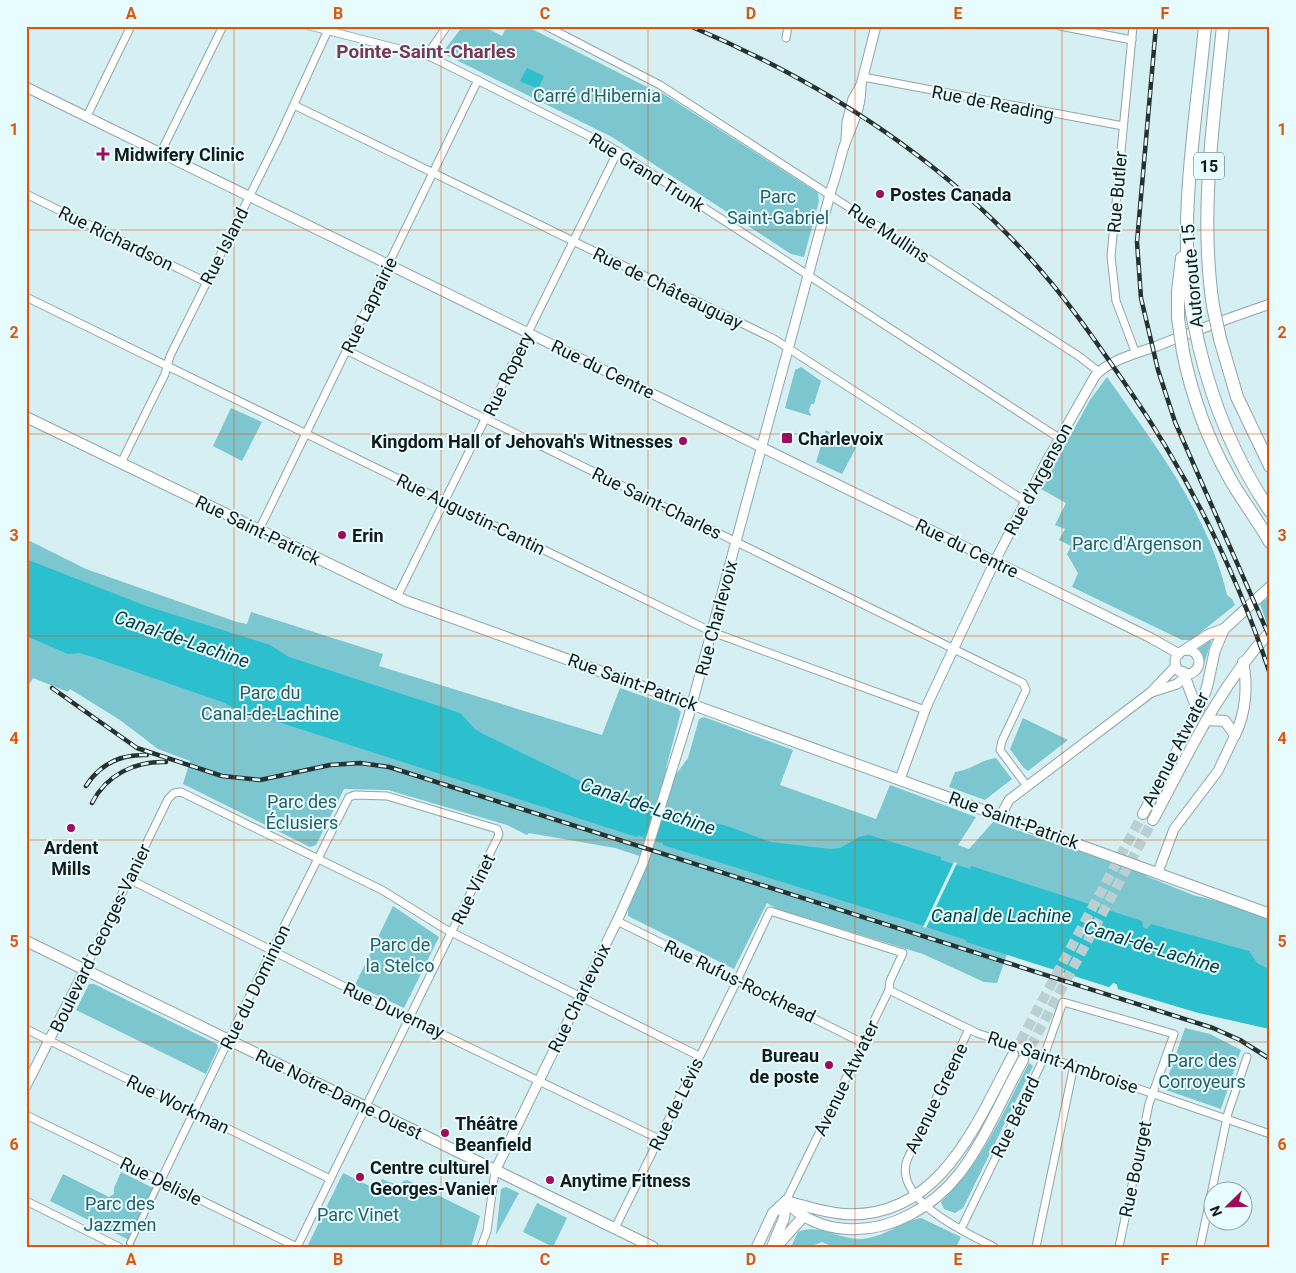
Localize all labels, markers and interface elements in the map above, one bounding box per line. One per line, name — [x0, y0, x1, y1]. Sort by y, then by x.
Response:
text: A — [126, 4, 137, 23]
text: B — [333, 4, 343, 23]
text: C — [540, 4, 550, 23]
text: D — [746, 4, 756, 23]
text: E — [954, 4, 963, 23]
text: F — [1161, 4, 1170, 23]
district label: Pointe-Saint-Charles — [336, 40, 516, 63]
street label: Rue de Reading — [930, 81, 1056, 125]
park label: Carré d'Hibernia — [533, 85, 661, 106]
text: 1 — [9, 120, 19, 139]
text: 1 — [1277, 120, 1287, 139]
street label: Rue Grand Trunk — [585, 128, 709, 216]
place label: Midwifery Clinic — [114, 144, 244, 165]
marker: Midwifery Clinic — [96, 147, 110, 161]
street label: Rue Butler — [1103, 150, 1131, 234]
road number: 15 — [1194, 153, 1224, 180]
place label: Postes Canada — [890, 184, 1012, 205]
park label: Parc Saint-Gabriel — [727, 186, 829, 228]
marker: Postes Canada — [874, 188, 886, 200]
street label: Rue Mullins — [844, 199, 934, 267]
street label: Rue Richardson — [55, 201, 177, 275]
street label: Rue Island — [196, 204, 252, 288]
street label: Autoroute 15 — [1177, 223, 1207, 329]
street label: Rue de Châteauguay — [590, 243, 747, 334]
street label: Rue Laprairie — [337, 253, 401, 357]
text: 2 — [9, 323, 19, 342]
text: 2 — [1277, 323, 1287, 342]
street label: Rue Ropery — [479, 328, 538, 419]
street label: Rue du Centre — [548, 335, 658, 403]
street label: Rue d'Argenson — [1000, 419, 1076, 539]
place label: Charlevoix — [798, 428, 884, 449]
place label: Kingdom Hall of Jehovah's Witnesses — [371, 431, 673, 452]
marker: Charlevoix — [780, 431, 794, 445]
marker: Kingdom Hall of Jehovah's Witnesses — [677, 435, 689, 447]
street label: Rue Saint-Charles — [589, 463, 725, 543]
street label: Rue Augustin-Cantin — [393, 469, 549, 559]
street label: Rue Saint-Patrick — [192, 491, 325, 570]
street label: Rue du Centre — [912, 514, 1022, 582]
place label: Erin — [352, 525, 384, 546]
text: 3 — [9, 526, 19, 545]
text: 3 — [1277, 526, 1287, 545]
marker: Erin — [336, 529, 348, 541]
park label: Parc d'Argenson — [1072, 533, 1202, 554]
street label: Rue Charlevoix — [691, 558, 741, 678]
water label: Canal-de-Lachine — [111, 605, 253, 673]
street label: Rue Saint-Patrick — [565, 649, 702, 716]
park label: Parc du Canal-de-Lachine — [201, 682, 339, 724]
street label: Avenue Atwater — [1137, 688, 1213, 810]
text: 4 — [9, 729, 19, 748]
text: 4 — [1277, 729, 1287, 748]
water label: Canal-de-Lachine — [577, 772, 719, 840]
street label: Rue Saint-Patrick — [946, 787, 1083, 854]
park label: Parc des Éclusiers — [266, 791, 338, 833]
marker: Ardent Mills — [65, 822, 77, 834]
place label: Ardent Mills — [44, 837, 98, 879]
street label: Boulevard Georges-Vanier — [45, 840, 155, 1036]
street label: Rue Vinet — [447, 850, 499, 928]
water label: Canal de Lachine — [931, 904, 1071, 927]
water label: Canal-de-Lachine — [1081, 915, 1223, 979]
street label: Rue du Dominion — [216, 921, 294, 1053]
text: 5 — [9, 932, 19, 951]
text: 5 — [1277, 932, 1287, 951]
park label: Parc de la Stelco — [366, 934, 434, 976]
street label: Rue Rufus-Rockhead — [661, 935, 819, 1027]
street label: Rue Charlevoix — [544, 940, 614, 1056]
street label: Rue Duvernay — [340, 977, 448, 1043]
street label: Avenue Atwater — [809, 1017, 883, 1139]
street label: Rue Saint-Ambroise — [985, 1026, 1141, 1098]
street label: Avenue Greene — [900, 1039, 972, 1157]
street label: Rue Notre-Dame Ouest — [252, 1044, 426, 1144]
place label: Bureau de poste — [749, 1045, 819, 1087]
park label: Parc des Corroyeurs — [1158, 1050, 1246, 1092]
street label: Rue de Lévis — [644, 1054, 708, 1154]
marker: Bureau de poste — [823, 1059, 835, 1071]
street label: Rue Workman — [123, 1070, 233, 1138]
street label: Rue Bérard — [986, 1073, 1044, 1161]
place label: Théâtre Beanfield — [455, 1113, 532, 1155]
street label: Rue Bourget — [1115, 1119, 1155, 1219]
marker: Théâtre Beanfield — [439, 1127, 451, 1139]
text: 6 — [9, 1135, 19, 1154]
text: 6 — [1277, 1135, 1287, 1154]
street label: Rue Delisle — [117, 1152, 205, 1210]
place label: Centre culturel Georges-Vanier — [370, 1157, 497, 1199]
place label: Anytime Fitness — [560, 1170, 691, 1191]
marker: Centre culturel Georges-Vanier — [354, 1171, 366, 1183]
marker: Anytime Fitness — [544, 1174, 556, 1186]
north arrow — [1204, 1180, 1254, 1230]
park label: Parc des Jazzmen — [84, 1193, 156, 1235]
text: N — [1207, 1203, 1225, 1219]
park label: Parc Vinet — [317, 1204, 399, 1225]
text: A — [126, 1250, 137, 1269]
text: B — [333, 1250, 343, 1269]
text: C — [540, 1250, 550, 1269]
text: D — [746, 1250, 756, 1269]
text: E — [954, 1250, 963, 1269]
text: F — [1161, 1250, 1170, 1269]

